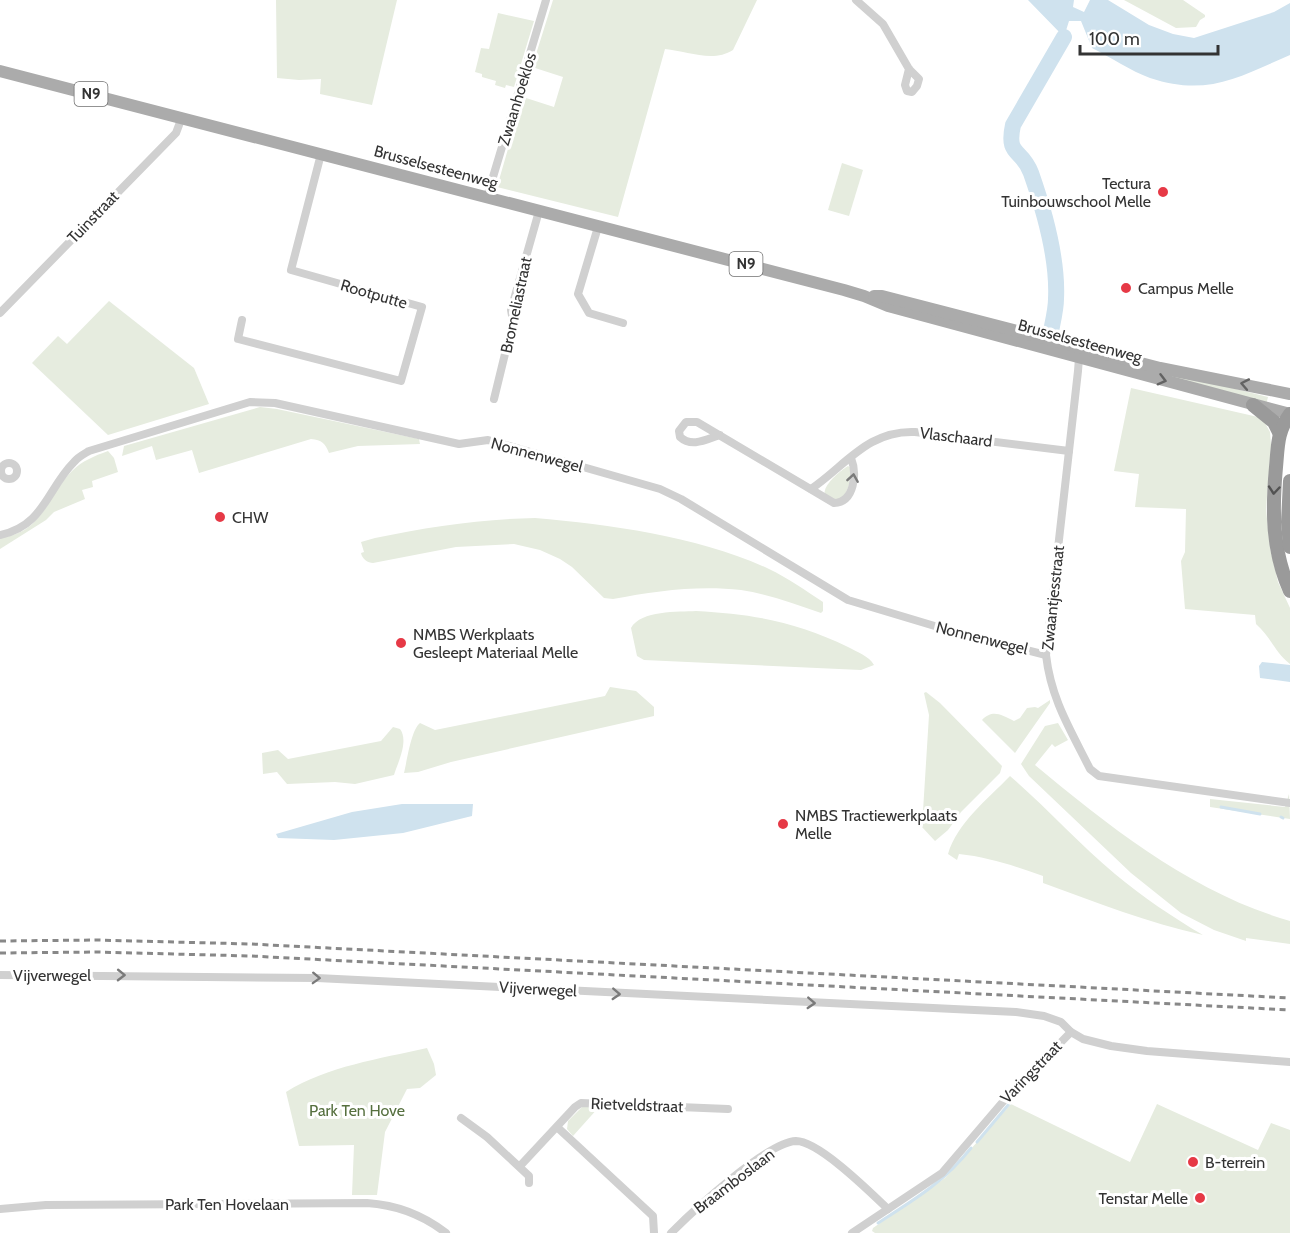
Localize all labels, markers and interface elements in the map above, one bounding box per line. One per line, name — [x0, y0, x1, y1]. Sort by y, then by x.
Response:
scale bar — [1080, 18, 1218, 56]
text: 100 m — [1089, 28, 1140, 50]
street label: Zwaanhoeklos — [494, 50, 540, 148]
road number: N9 — [74, 82, 107, 106]
street label: Brusselsesteenweg — [372, 141, 501, 193]
place label: Tectura Tuinbouwschool Melle — [1001, 174, 1151, 211]
marker: Tectura Tuinbouwschool Melle — [1156, 185, 1170, 199]
street label: Tuinstraat — [63, 186, 123, 247]
road number: N9 — [730, 252, 762, 276]
street label: Bromeliastraat — [497, 255, 536, 355]
street label: Rootputte — [338, 275, 410, 313]
place label: Campus Melle — [1138, 279, 1234, 298]
marker: Campus Melle — [1119, 281, 1133, 295]
street label: Brusselsesteenweg — [1016, 315, 1145, 367]
one-way arrow — [1157, 372, 1167, 385]
one-way arrow — [1240, 378, 1250, 391]
street label: Vlaschaard — [919, 423, 993, 451]
street label: Nonnenwegel — [489, 434, 585, 476]
one-way arrow — [846, 473, 859, 483]
one-way arrow — [1268, 485, 1281, 494]
place label: CHW — [232, 508, 269, 527]
marker: CHW — [213, 510, 227, 524]
street label: Zwaantjesstraat — [1038, 544, 1068, 651]
street label: Nonnenwegel — [934, 617, 1030, 659]
place label: NMBS Werkplaats Gesleept Materiaal Melle — [413, 625, 578, 662]
marker: NMBS Werkplaats Gesleept Materiaal Melle — [394, 636, 408, 650]
place label: NMBS Tractiewerkplaats Melle — [795, 806, 958, 843]
marker: NMBS Tractiewerkplaats Melle — [776, 817, 790, 831]
street label: Vijverwegel — [13, 966, 91, 985]
one-way arrow — [117, 969, 126, 981]
one-way arrow — [312, 972, 321, 985]
street label: Vijverwegel — [499, 977, 578, 1001]
one-way arrow — [612, 987, 621, 1000]
one-way arrow — [806, 996, 815, 1009]
street label: Varingstraat — [996, 1036, 1066, 1107]
street label: Rietveldstraat — [590, 1094, 684, 1116]
park label: Park Ten Hove — [309, 1101, 405, 1120]
street label: Braamboslaan — [690, 1144, 778, 1218]
place label: B-terrein — [1205, 1153, 1265, 1172]
marker: B-terrein — [1186, 1155, 1200, 1169]
place label: Tenstar Melle — [1099, 1189, 1188, 1208]
marker: Tenstar Melle — [1193, 1191, 1207, 1205]
street label: Park Ten Hovelaan — [165, 1195, 289, 1214]

